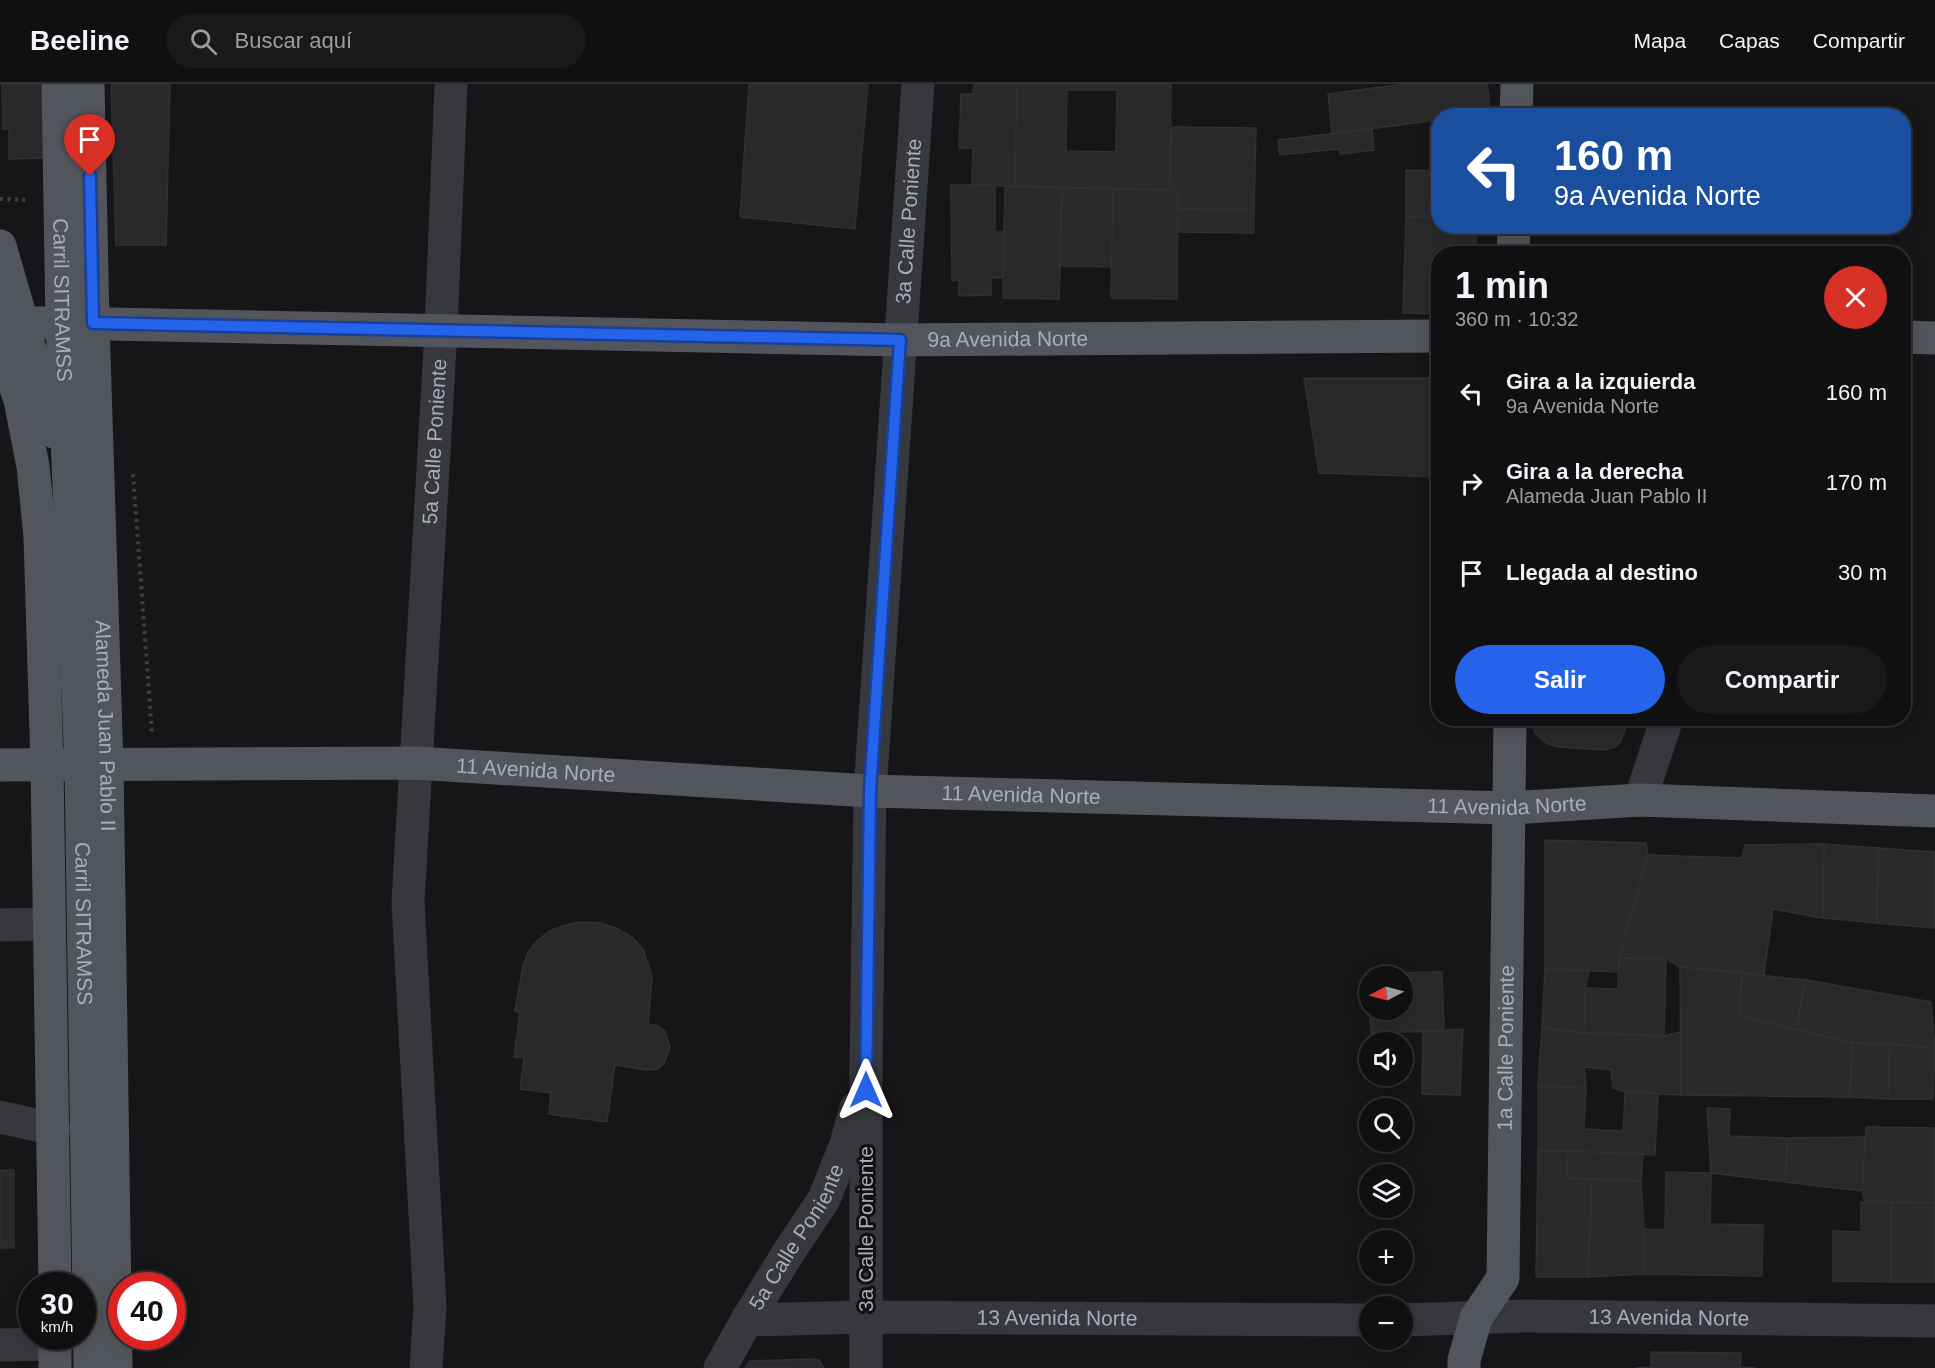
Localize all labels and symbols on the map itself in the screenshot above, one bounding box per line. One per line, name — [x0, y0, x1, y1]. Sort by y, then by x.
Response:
pin — [64, 114, 115, 176]
street label: 3a Calle Poniente — [891, 138, 925, 305]
street label: Carril SITRAMSS — [49, 218, 77, 382]
street label: 9a Avenida Norte — [927, 327, 1088, 351]
street label: 5a Calle Poniente — [418, 358, 450, 525]
street label: Alameda Juan Pablo II — [91, 620, 120, 832]
street label: 11 Avenida Norte — [456, 754, 616, 786]
street label: 11 Avenida Norte — [941, 781, 1101, 808]
street label: 11 Avenida Norte — [1427, 791, 1587, 819]
street label: Carril SITRAMSS — [71, 842, 97, 1005]
street label: 1a Calle Poniente — [1493, 965, 1518, 1131]
north arrow — [1359, 966, 1413, 1020]
position arrow — [834, 1058, 898, 1122]
street label: 3a Calle Poniente — [854, 1146, 877, 1312]
street label: 5a Calle Poniente — [744, 1161, 848, 1314]
speed limit sign: 40 — [108, 1272, 186, 1350]
street label: 13 Avenida Norte — [1588, 1305, 1749, 1330]
street label: 13 Avenida Norte — [976, 1306, 1137, 1330]

